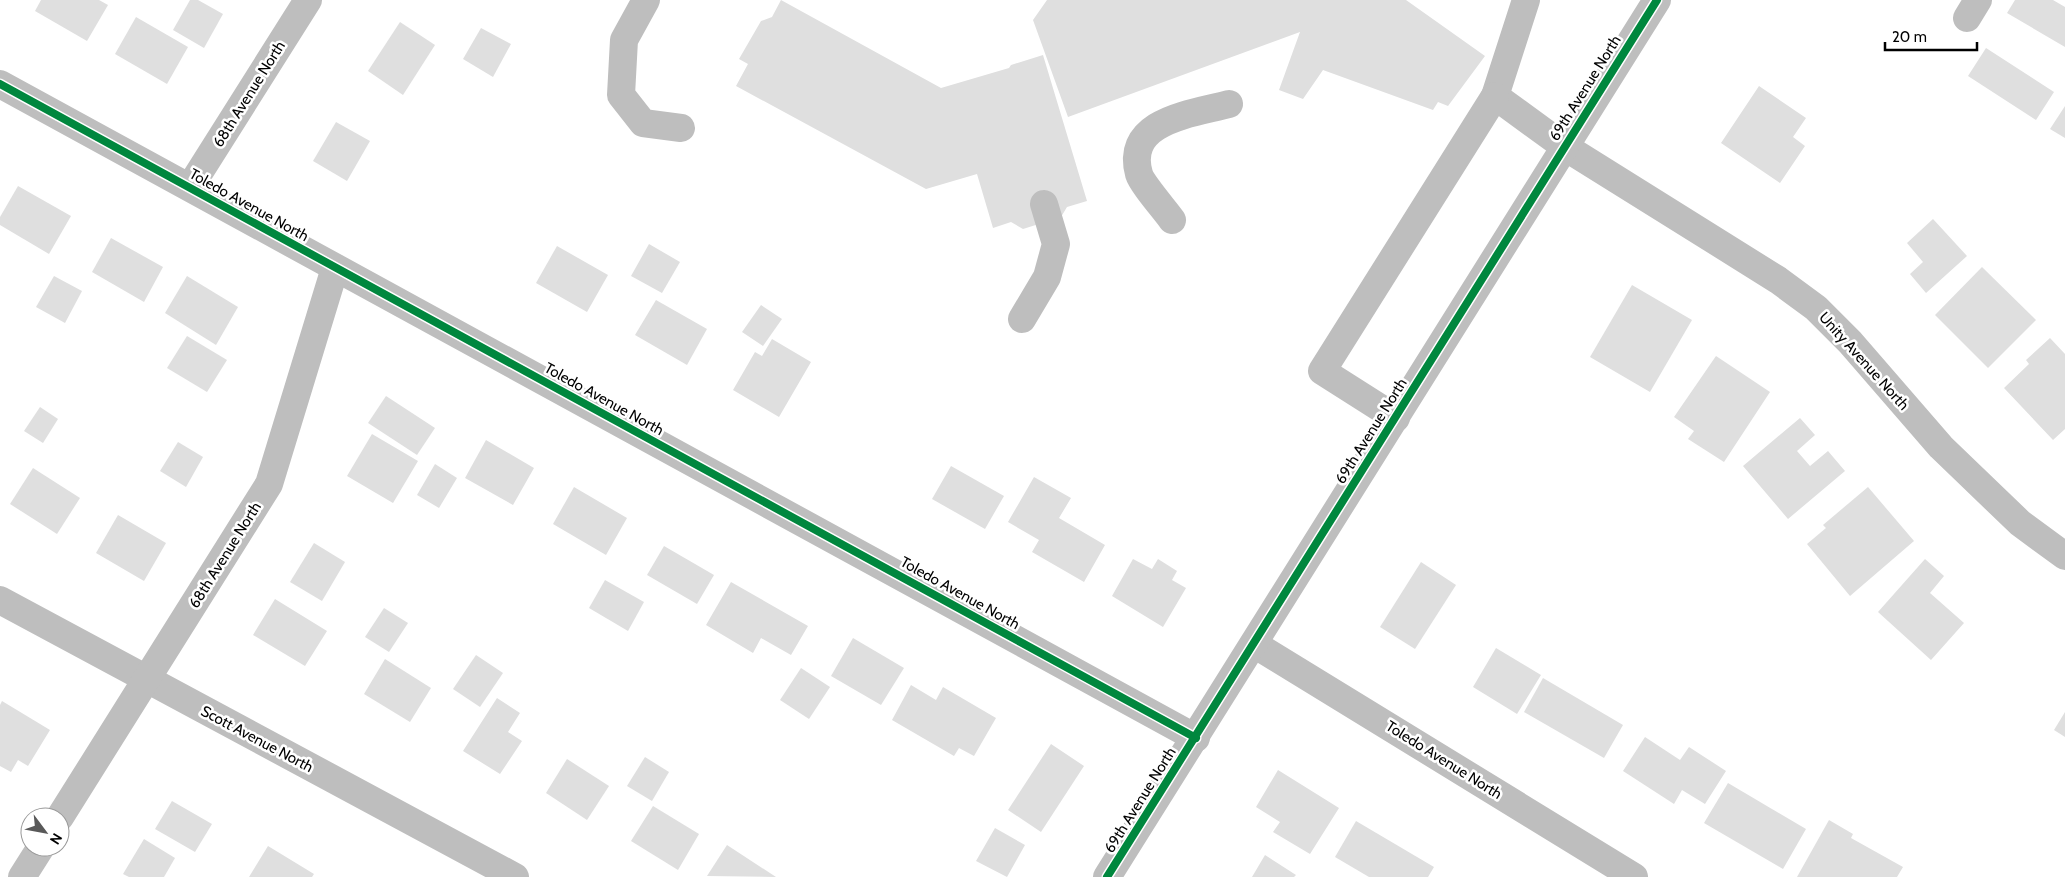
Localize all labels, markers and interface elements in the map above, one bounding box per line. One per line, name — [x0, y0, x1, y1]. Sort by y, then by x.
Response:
scale bar — [1885, 20, 1978, 52]
text: 20 m — [1892, 28, 1927, 46]
street label: 69th Avenue North — [1545, 32, 1625, 144]
street label: 68th Avenue North — [209, 38, 289, 150]
street label: Toledo Avenue North — [186, 165, 312, 245]
street label: Unity Avenue North — [1815, 308, 1913, 414]
street label: Toledo Avenue North — [541, 359, 667, 439]
street label: 69th Avenue North — [1331, 375, 1411, 487]
street label: 68th Avenue North — [185, 499, 265, 611]
street label: Toledo Avenue North — [897, 553, 1023, 633]
street label: Scott Avenue North — [198, 702, 316, 776]
street label: Toledo Avenue North — [1383, 717, 1505, 803]
street label: 69th Avenue North — [1100, 744, 1180, 856]
north arrow — [20, 807, 70, 857]
text: N — [46, 830, 66, 848]

